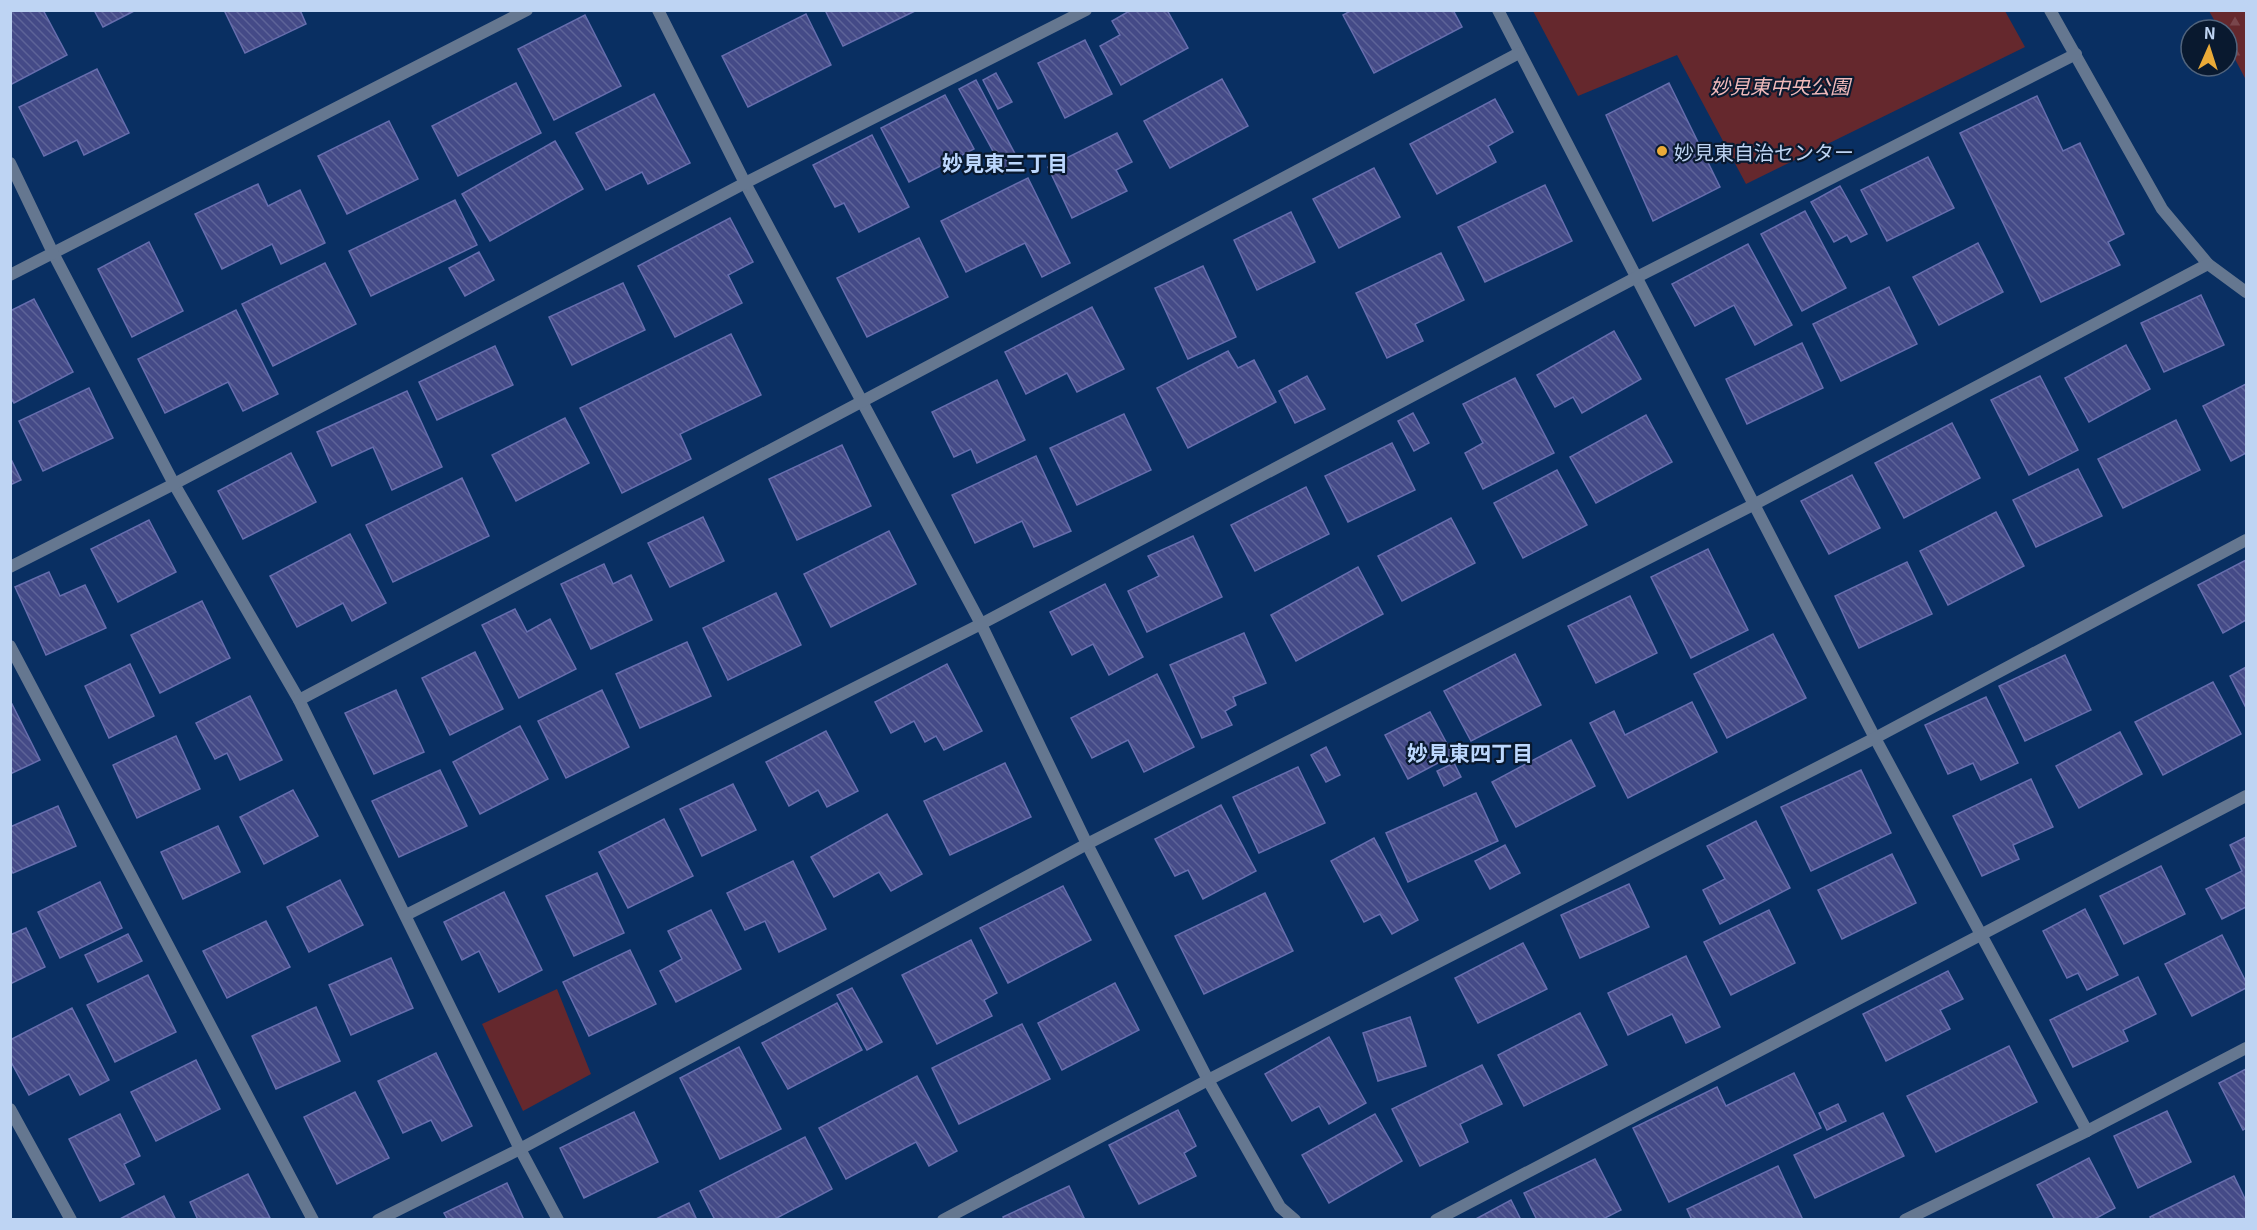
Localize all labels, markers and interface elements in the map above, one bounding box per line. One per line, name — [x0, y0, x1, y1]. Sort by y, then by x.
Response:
north arrow — [2179, 18, 2239, 78]
text: N — [2203, 20, 2216, 44]
park label: 妙見東中央公園 — [1710, 71, 1853, 100]
place label: 妙見東自治センター — [1674, 137, 1854, 166]
marker: 妙見東自治センター — [1655, 144, 1669, 158]
district label: 妙見東三丁目 — [942, 147, 1068, 177]
district label: 妙見東四丁目 — [1407, 737, 1533, 767]

